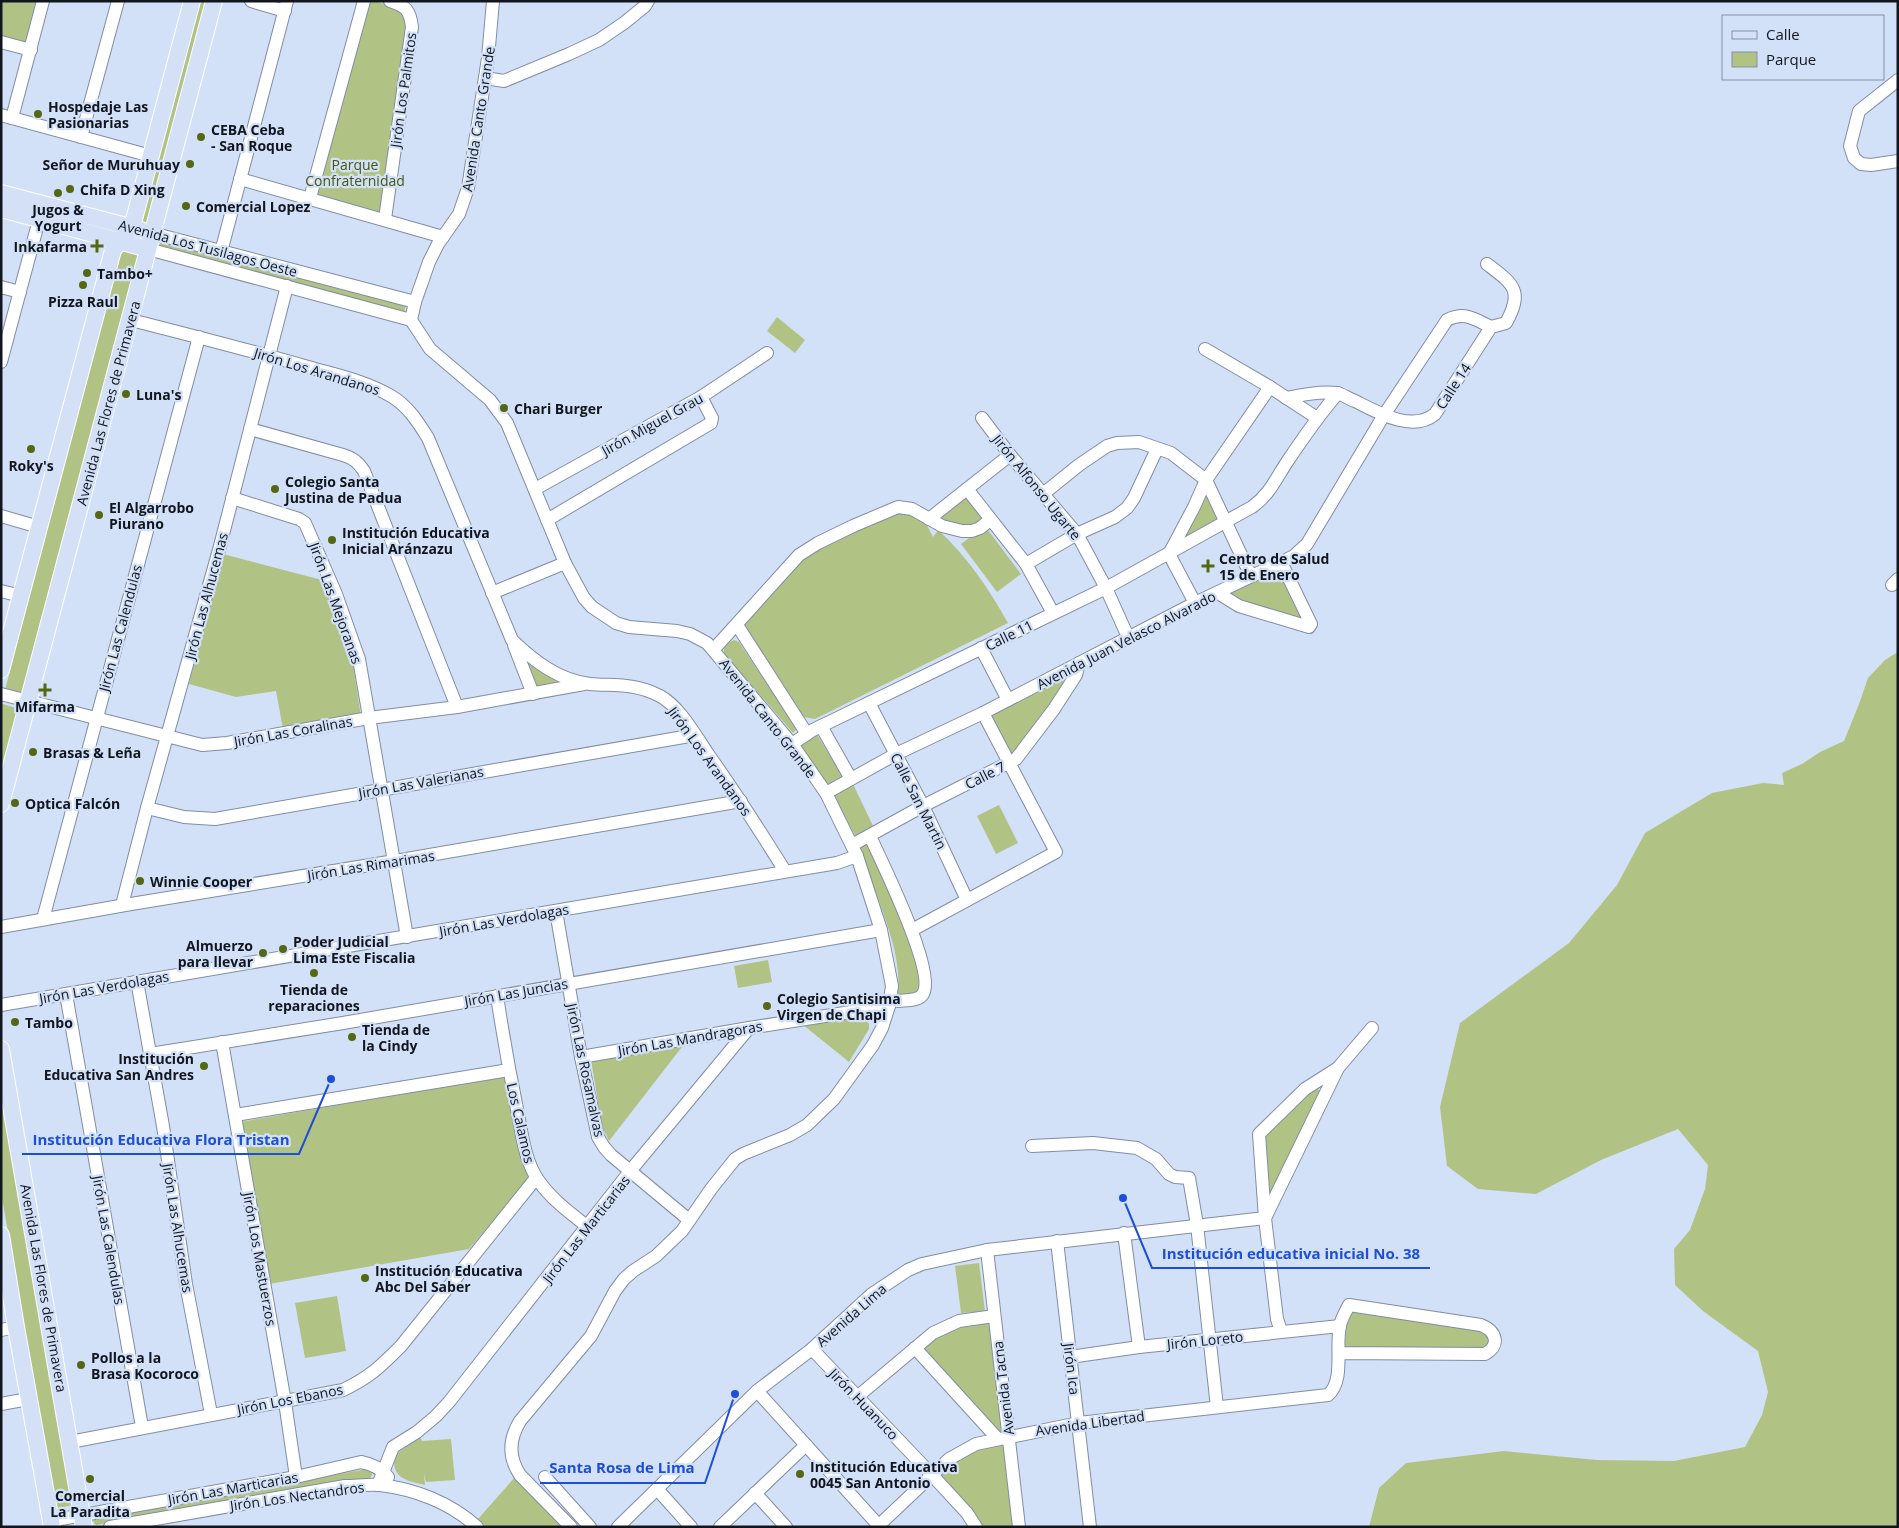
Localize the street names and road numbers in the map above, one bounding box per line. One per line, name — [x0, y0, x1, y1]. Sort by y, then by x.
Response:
street label: Jirón Los Palmitos — [385, 31, 421, 151]
street label: Avenida Canto Grande — [457, 45, 499, 193]
street label: Avenida Los Tusilagos Oeste — [117, 215, 300, 281]
street label: Avenida Las Flores de Primavera — [72, 299, 144, 507]
street label: Jirón Los Arandanos — [250, 342, 383, 399]
street label: Calle 14 — [1431, 359, 1475, 413]
street label: Jirón Miguel Grau — [596, 388, 706, 461]
street label: Jirón Alfonso Ugarte — [987, 429, 1086, 544]
street label: Jirón Las Alhucemas — [179, 530, 232, 663]
street label: Jirón Las Mejoranas — [304, 538, 367, 667]
street label: Jirón Las Calendulas — [93, 562, 146, 696]
street label: Avenida Juan Velasco Alvarado — [1033, 586, 1219, 694]
street label: Calle 11 — [982, 615, 1036, 655]
street label: Avenida Canto Grande — [715, 654, 821, 782]
street label: Jirón Los Arandanos — [663, 701, 756, 820]
street label: Jirón Las Coralinas — [230, 711, 354, 751]
street label: Calle San Martin — [886, 749, 952, 853]
street label: Calle 7 — [961, 757, 1009, 793]
street label: Jirón Las Valerianas — [355, 762, 485, 803]
street label: Jirón Las Rimarimas — [304, 846, 436, 885]
street label: Jirón Las Verdolagas — [436, 899, 571, 941]
street label: Jirón Las Verdolagas — [36, 966, 171, 1008]
street label: Jirón Las Juncias — [461, 973, 570, 1011]
street label: Jirón Las Rosamalvas — [562, 999, 610, 1139]
street label: Jirón Las Mandragoras — [614, 1016, 764, 1060]
street label: Los Calamos — [503, 1081, 540, 1165]
street label: Jirón Las Alhucemas — [158, 1160, 198, 1294]
street label: Jirón Las Marticarias — [537, 1171, 634, 1288]
street label: Jirón Las Calendulas — [88, 1172, 130, 1306]
street label: Avenida Las Flores de Primavera — [16, 1182, 72, 1394]
street label: Jirón Los Mastuerzos — [239, 1189, 281, 1328]
street label: Avenida Lima — [812, 1279, 890, 1351]
street label: Jirón Loreto — [1164, 1327, 1244, 1354]
street label: Avenida Tacna — [988, 1340, 1018, 1436]
street label: Jirón Ica — [1059, 1340, 1085, 1396]
street label: Jirón Huanuco — [824, 1363, 903, 1444]
street label: Jirón Los Ebanos — [233, 1379, 345, 1419]
street label: Avenida Libertad — [1034, 1406, 1146, 1440]
street label: Jirón Las Marticarias — [164, 1467, 300, 1509]
street label: Jirón Los Nectandros — [227, 1477, 366, 1515]

